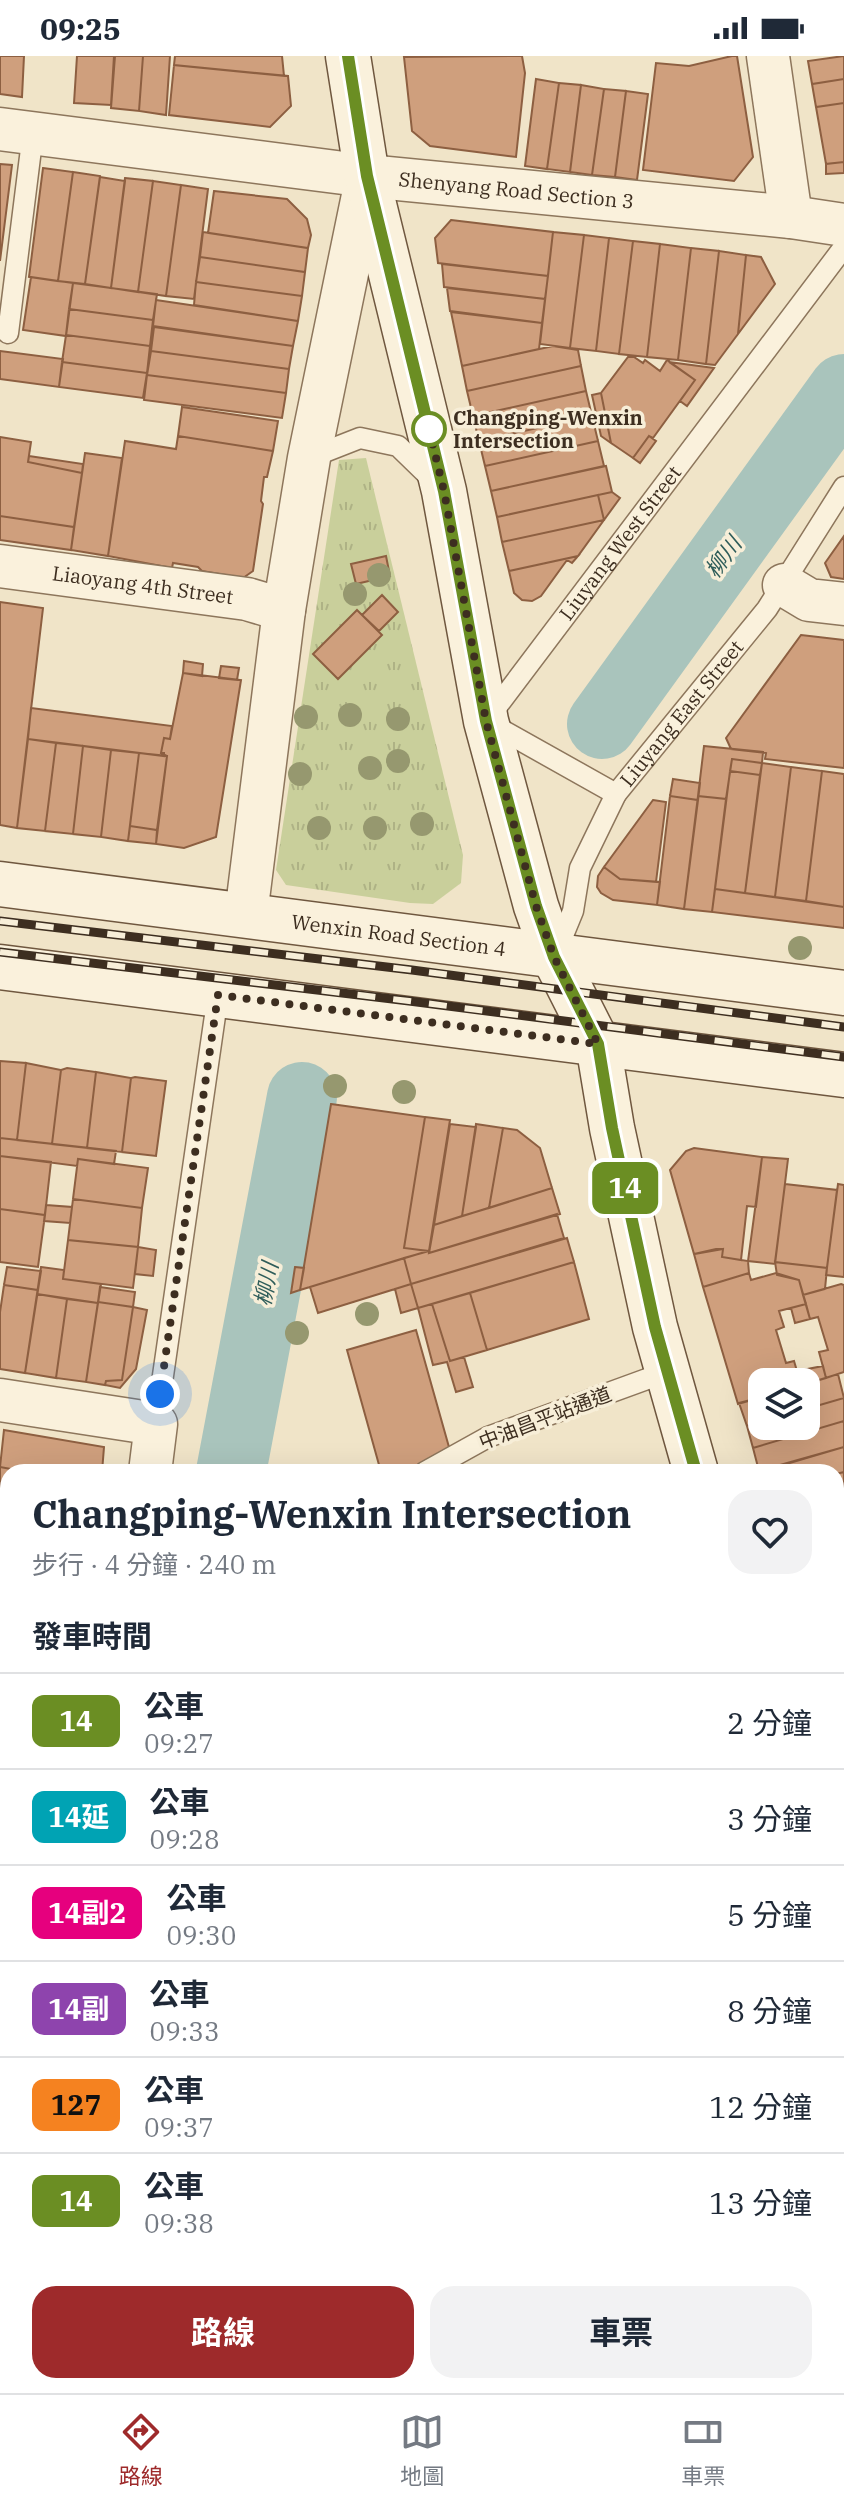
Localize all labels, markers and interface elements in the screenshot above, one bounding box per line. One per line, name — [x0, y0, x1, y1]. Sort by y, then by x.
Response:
text: 09:25 — [40, 9, 121, 48]
street label: Shenyang Road Section 3 — [397, 165, 635, 215]
place label: Changping-Wenxin Intersection — [453, 404, 643, 454]
marker: Changping-Wenxin Intersection — [412, 412, 446, 446]
street label: Liuyang West Street — [553, 460, 687, 626]
water label: 柳川 — [698, 529, 748, 583]
street label: Liaoyang 4th Street — [51, 559, 235, 610]
street label: Liuyang East Street — [614, 634, 749, 792]
street label: Wenxin Road Section 4 — [290, 908, 508, 962]
line badge: 14 — [589, 1162, 661, 1214]
text: 14 — [608, 1169, 642, 1206]
water label: 柳川 — [247, 1258, 284, 1308]
map controls — [748, 1368, 820, 1440]
button: layers — [748, 1368, 820, 1440]
your location — [140, 1374, 180, 1414]
street label: 中油昌平站通道 — [475, 1380, 615, 1455]
text: Changping-Wenxin Intersection — [32, 1489, 631, 1538]
button: heart — [728, 1490, 812, 1574]
text: 步行 · 4 分鐘 · 240 m — [32, 1547, 276, 1581]
text: 發車時間 — [32, 1616, 152, 1655]
text: 公車 — [144, 1686, 204, 1725]
text: 14 — [59, 1702, 93, 1739]
text: 2 分鐘 — [727, 1703, 812, 1742]
text: 09:27 — [144, 1726, 214, 1760]
text: 公車 — [150, 1782, 210, 1821]
text: 14延 — [48, 1798, 110, 1835]
text: 3 分鐘 — [727, 1799, 812, 1838]
text: 09:28 — [150, 1822, 220, 1856]
text: 公車 — [166, 1878, 226, 1917]
text: 14副2 — [48, 1894, 126, 1931]
text: 5 分鐘 — [727, 1895, 812, 1934]
text: 09:30 — [166, 1918, 236, 1952]
text: 公車 — [150, 1974, 210, 2013]
text: 14副 — [48, 1990, 110, 2027]
text: 8 分鐘 — [727, 1991, 812, 2030]
text: 09:33 — [150, 2014, 220, 2048]
text: 公車 — [144, 2070, 204, 2109]
text: 127 — [51, 2086, 101, 2123]
text: 12 分鐘 — [709, 2087, 812, 2126]
text: 09:37 — [144, 2110, 214, 2144]
text: 公車 — [144, 2166, 204, 2205]
text: 14 — [59, 2182, 93, 2219]
text: 13 分鐘 — [709, 2183, 812, 2222]
text: 09:38 — [144, 2206, 214, 2240]
button: 路線 — [32, 2286, 414, 2378]
button: 車票 — [430, 2286, 812, 2378]
tab: 路線 — [119, 2410, 163, 2490]
tab: 地圖 — [400, 2410, 444, 2490]
tab: 車票 — [681, 2410, 725, 2490]

